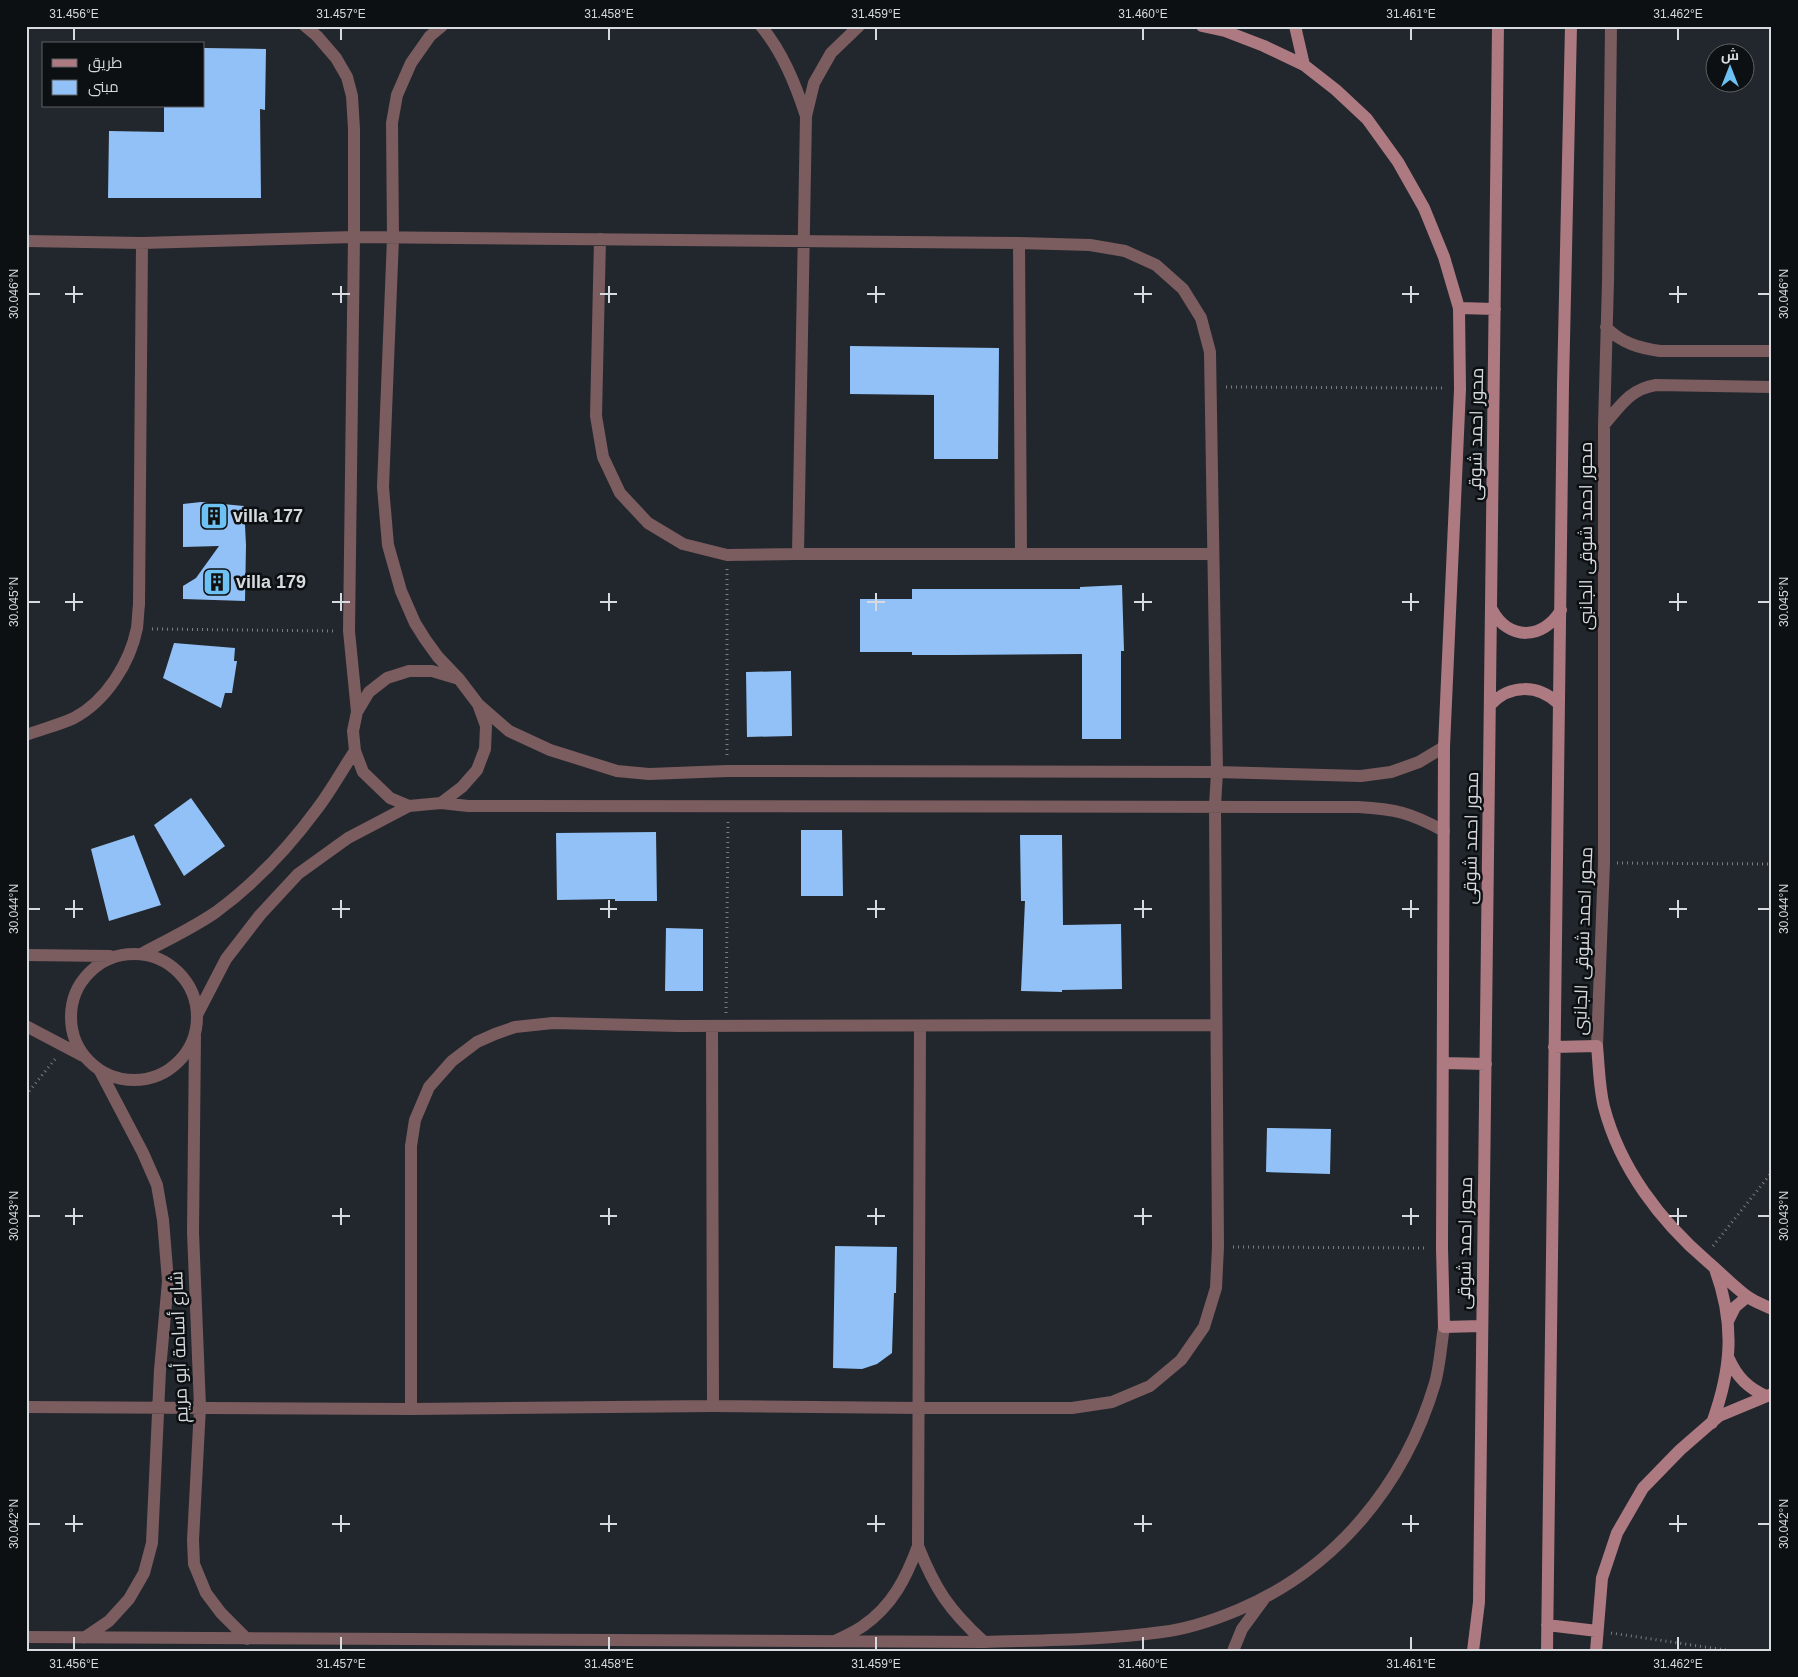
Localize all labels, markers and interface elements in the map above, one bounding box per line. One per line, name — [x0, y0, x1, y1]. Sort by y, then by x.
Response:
text: 31.456°E — [49, 7, 99, 21]
text: 31.457°E — [316, 7, 366, 21]
text: 31.458°E — [584, 7, 634, 21]
text: 31.459°E — [851, 7, 901, 21]
text: 31.460°E — [1118, 7, 1168, 21]
text: 31.461°E — [1386, 7, 1436, 21]
text: 31.462°E — [1653, 7, 1703, 21]
legend — [42, 42, 205, 108]
north arrow — [1706, 42, 1756, 92]
text: ش — [1721, 47, 1739, 64]
text: طريق — [88, 54, 122, 73]
text: مبنى — [88, 78, 119, 97]
text: 30.046°N — [7, 269, 21, 319]
text: 30.046°N — [1777, 269, 1791, 319]
street label: محور احمد شوقى — [1465, 367, 1488, 501]
street label: محور احمد شوقى الجانبى — [1576, 442, 1597, 630]
building icon: villa 177 — [199, 501, 229, 531]
place label: villa 177 — [233, 506, 303, 526]
building icon: villa 179 — [202, 567, 232, 597]
place label: villa 179 — [236, 572, 306, 592]
text: 30.045°N — [7, 577, 21, 627]
text: 30.045°N — [1777, 577, 1791, 627]
street label: محور احمد شوقى — [1460, 771, 1483, 905]
street label: محور احمد شوقى الجانبى — [1570, 846, 1597, 1036]
text: 30.044°N — [7, 884, 21, 934]
text: 30.044°N — [1777, 884, 1791, 934]
street label: محور احمد شوقى — [1454, 1176, 1477, 1310]
text: 30.043°N — [7, 1191, 21, 1241]
text: 30.043°N — [1777, 1191, 1791, 1241]
street label: شارع أسامة أبو مريم — [165, 1271, 194, 1423]
text: 30.042°N — [7, 1499, 21, 1549]
text: 30.042°N — [1777, 1499, 1791, 1549]
text: 31.456°E — [49, 1657, 99, 1671]
text: 31.457°E — [316, 1657, 366, 1671]
text: 31.458°E — [584, 1657, 634, 1671]
text: 31.459°E — [851, 1657, 901, 1671]
text: 31.460°E — [1118, 1657, 1168, 1671]
text: 31.461°E — [1386, 1657, 1436, 1671]
text: 31.462°E — [1653, 1657, 1703, 1671]

